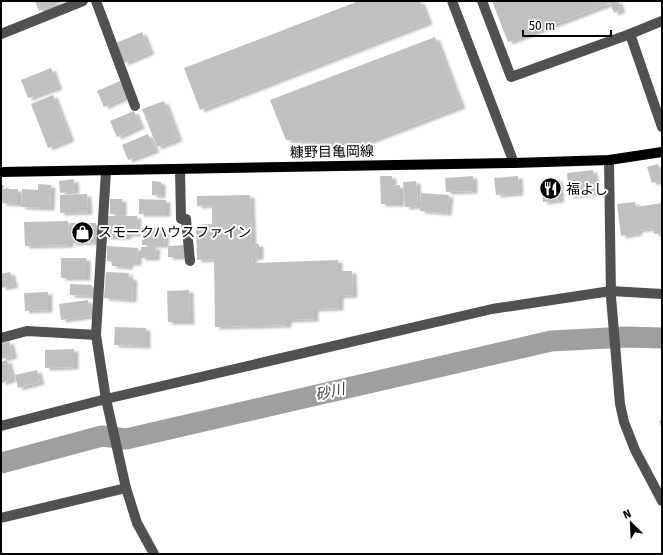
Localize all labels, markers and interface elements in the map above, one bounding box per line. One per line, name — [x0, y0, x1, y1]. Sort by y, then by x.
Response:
scale bar — [523, 12, 611, 38]
text: 50 m — [529, 19, 555, 33]
street label: 糠野目亀岡線 — [290, 143, 374, 161]
restaurant icon: 福よし — [538, 176, 564, 202]
place label: 福よし — [566, 181, 608, 198]
shop icon: スモークハウスファイン — [69, 219, 95, 245]
place label: スモークハウスファイン — [98, 224, 251, 241]
water label: 砂川 — [313, 379, 349, 404]
north arrow — [611, 503, 651, 543]
text: N — [621, 507, 633, 522]

